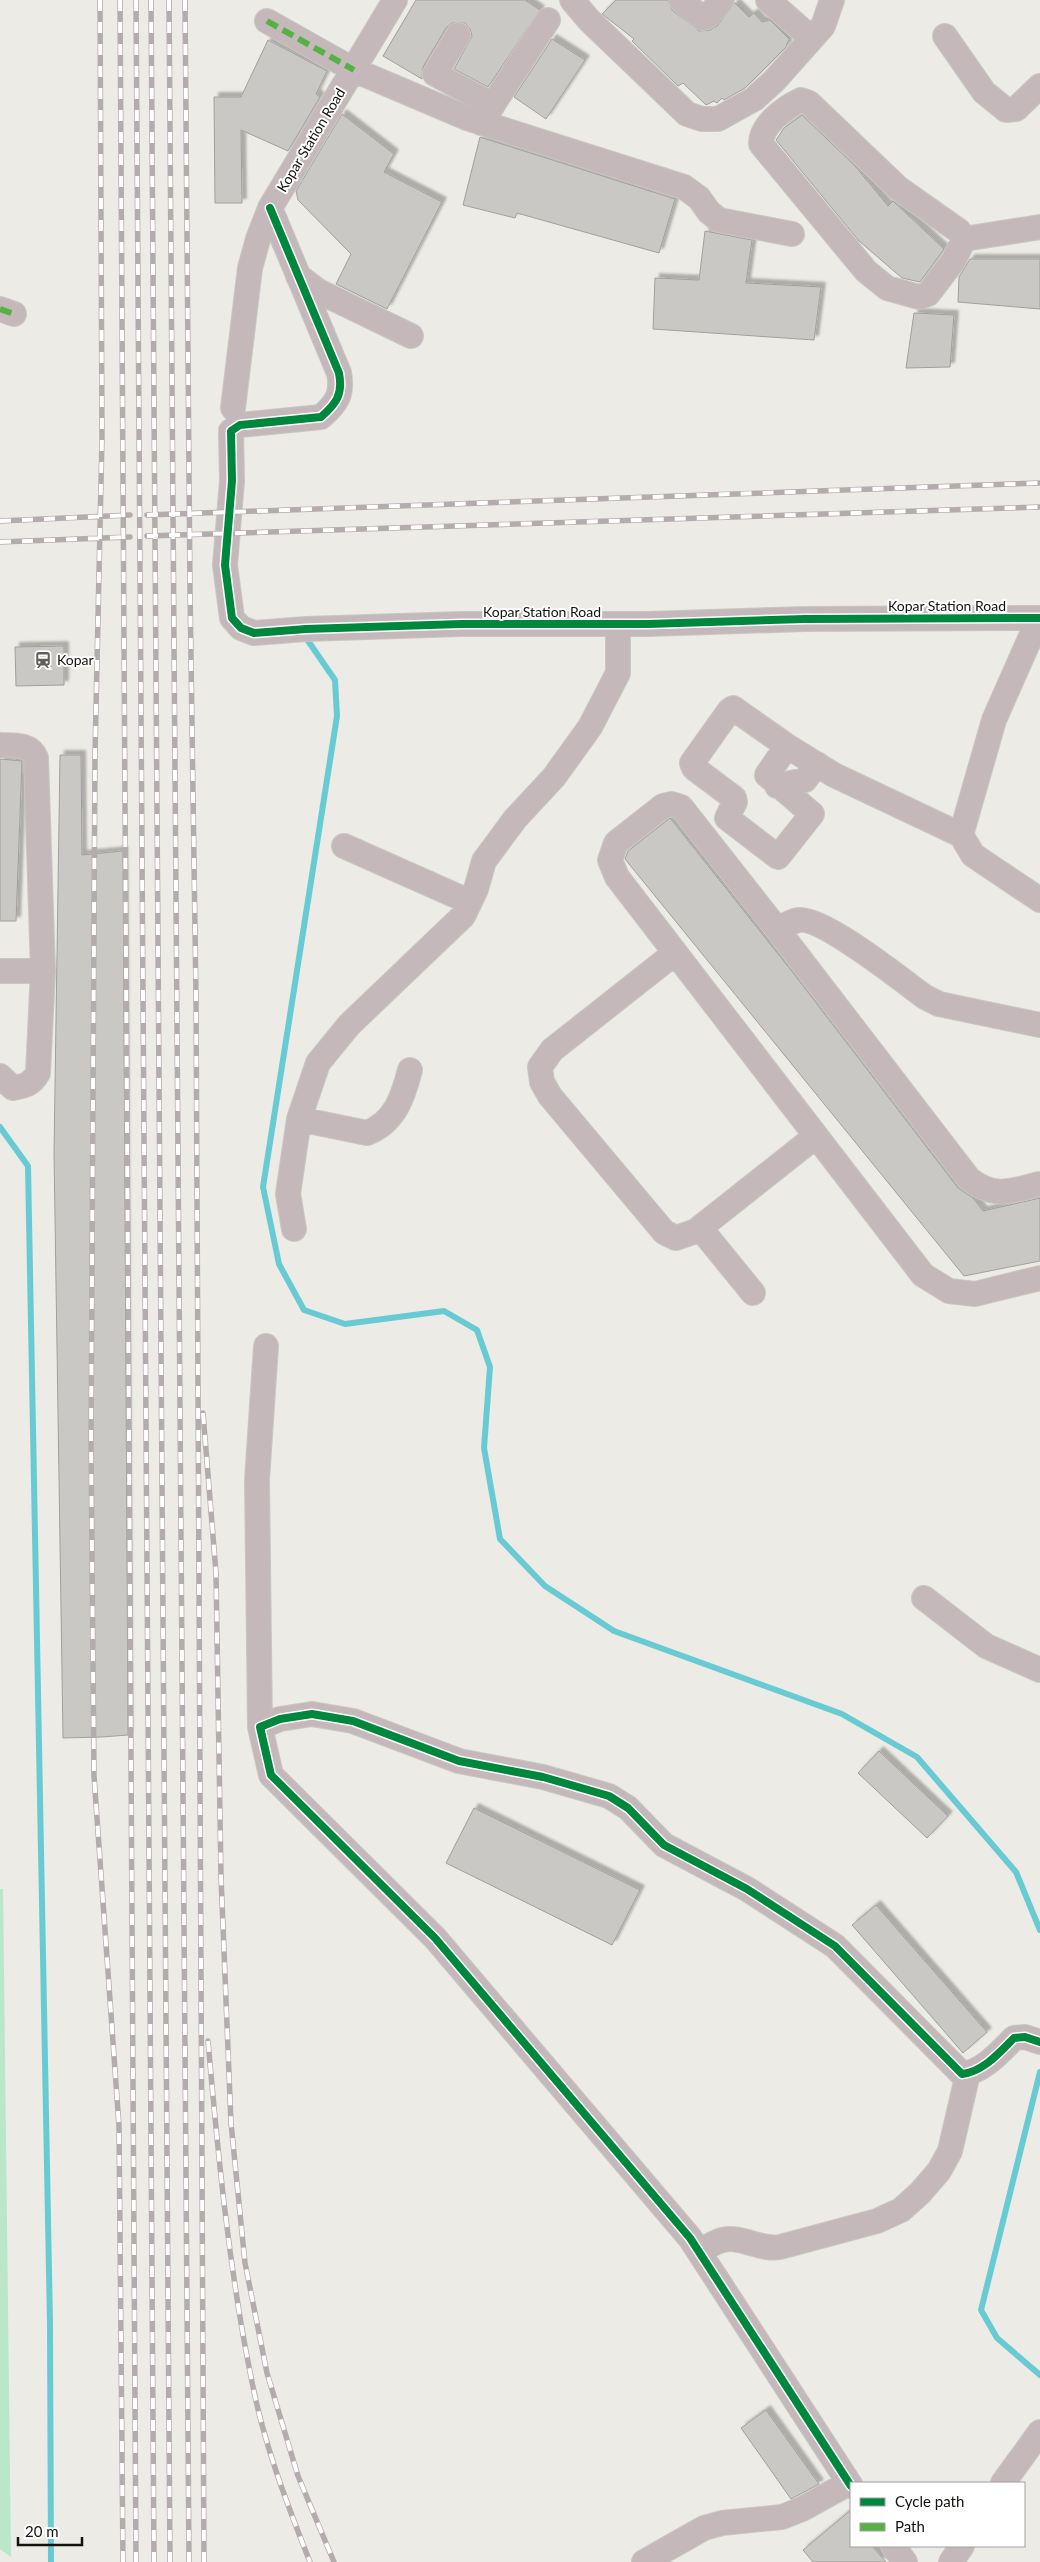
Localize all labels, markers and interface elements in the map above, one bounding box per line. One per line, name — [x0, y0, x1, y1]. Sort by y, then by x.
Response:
street label: Kopar Station Road — [273, 85, 348, 195]
street label: Kopar Station Road — [888, 597, 1006, 614]
street label: Kopar Station Road — [483, 603, 601, 620]
station icon: Kopar — [33, 650, 53, 670]
place label: Kopar — [57, 651, 94, 668]
legend — [850, 2482, 1025, 2547]
text: Cycle path — [895, 2492, 964, 2510]
scale bar — [18, 2514, 81, 2546]
text: Path — [895, 2517, 925, 2535]
text: 20 m — [25, 2522, 59, 2540]

